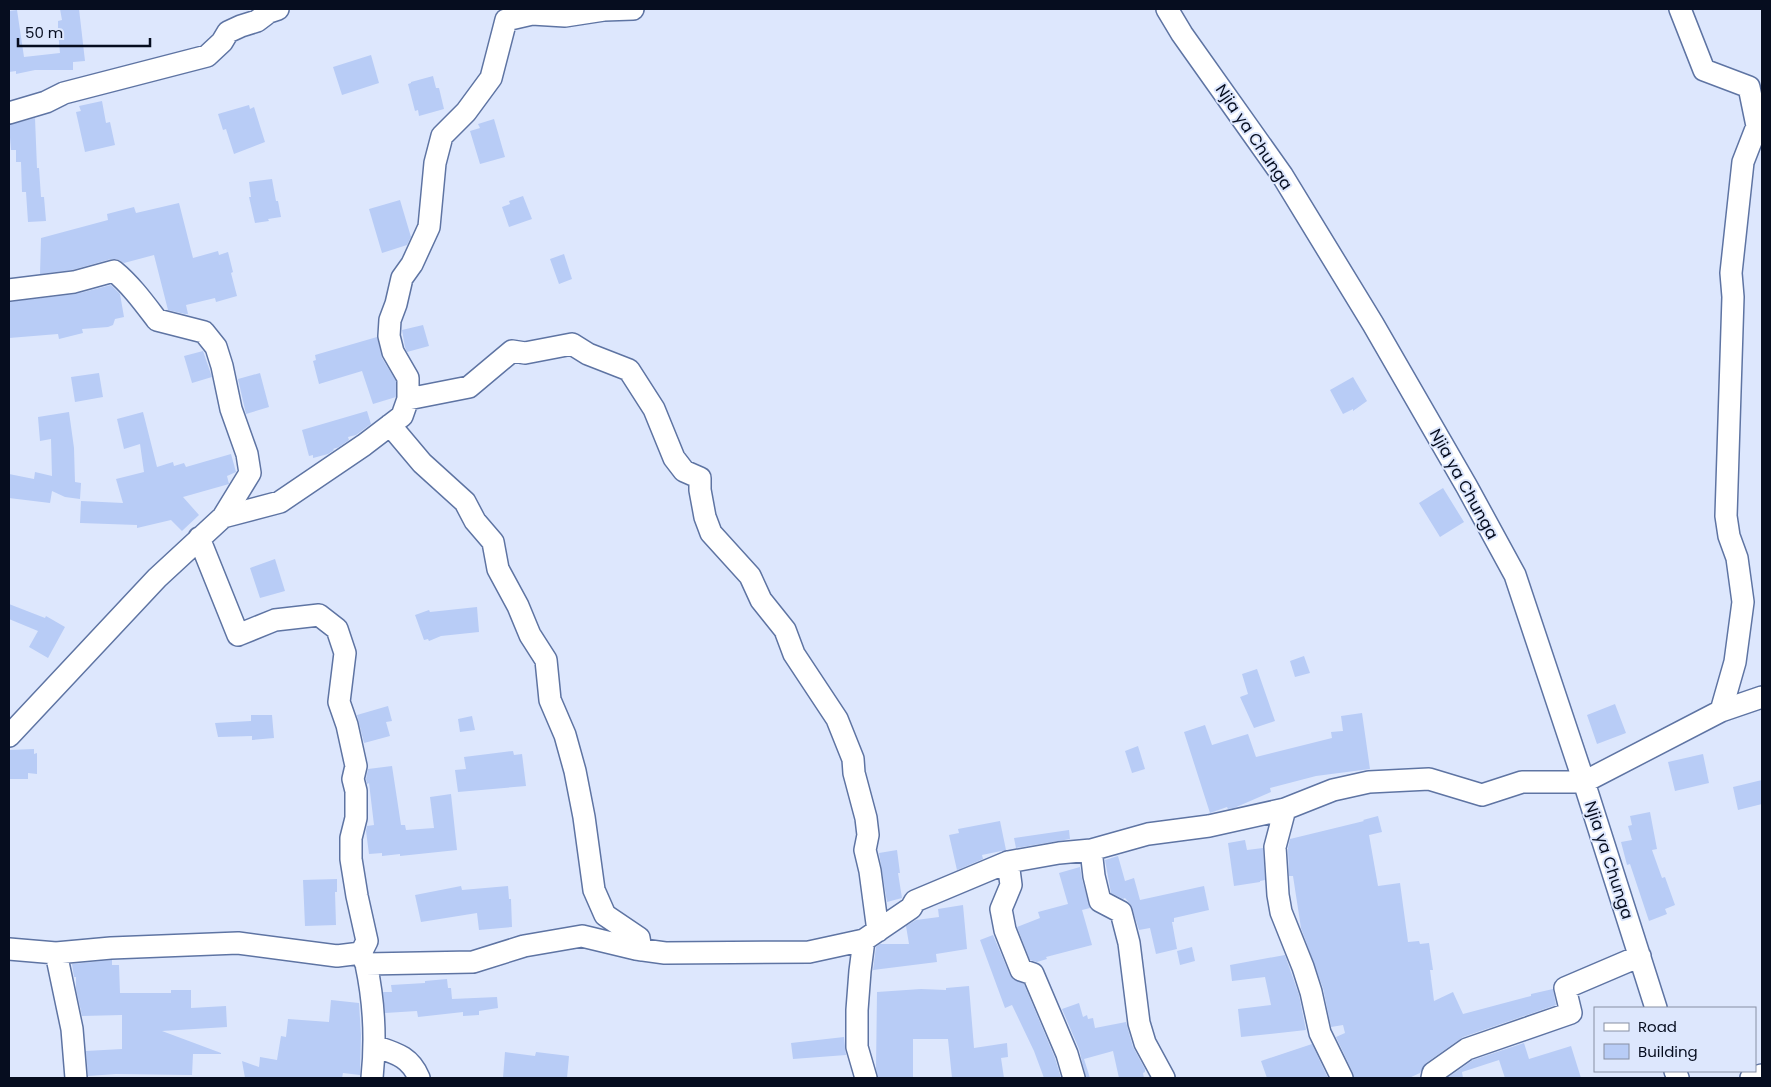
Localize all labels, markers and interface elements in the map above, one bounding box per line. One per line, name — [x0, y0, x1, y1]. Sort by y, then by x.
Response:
scale bar — [18, 15, 150, 47]
text: 50 m — [25, 22, 63, 43]
street label: Njia ya Chunga — [1210, 80, 1298, 194]
street label: Njia ya Chunga — [1424, 425, 1504, 543]
street label: Njia ya Chunga — [1579, 798, 1639, 922]
legend — [1594, 1007, 1756, 1072]
text: Road — [1638, 1016, 1677, 1037]
text: Building — [1638, 1041, 1698, 1062]

